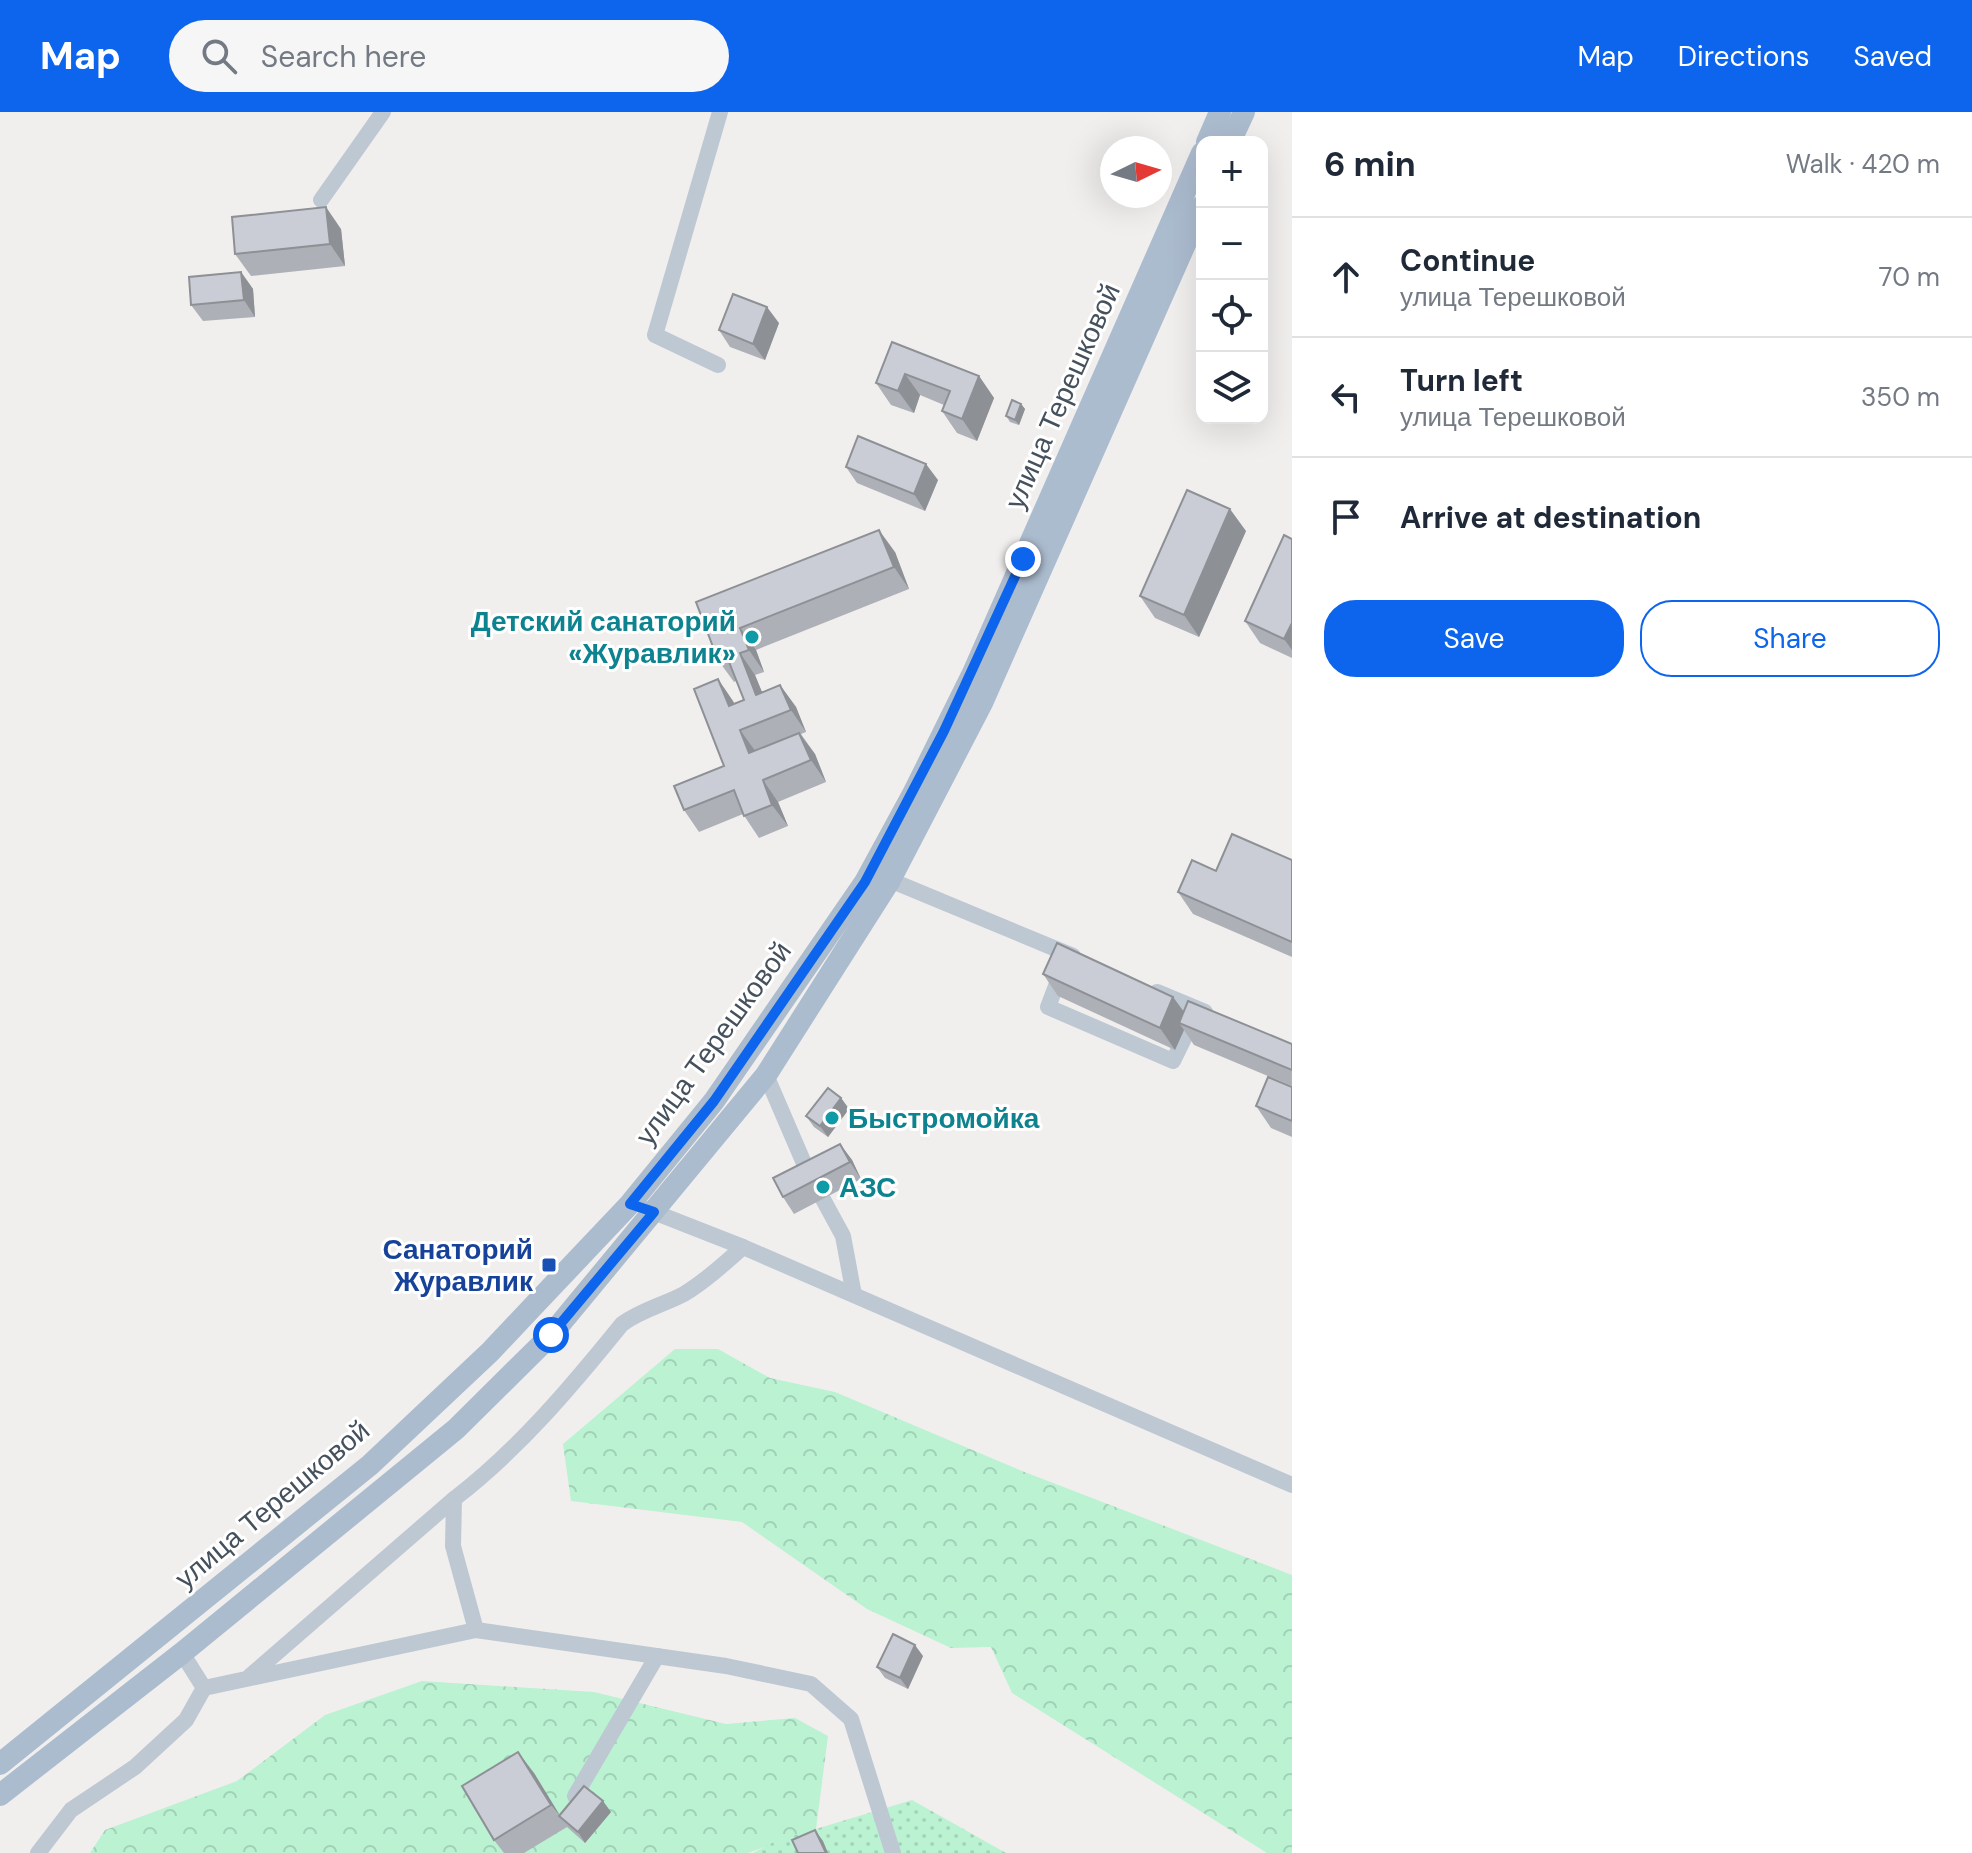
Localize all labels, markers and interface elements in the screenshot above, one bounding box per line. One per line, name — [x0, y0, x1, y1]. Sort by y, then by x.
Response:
search box — [169, 20, 729, 92]
text: Map — [40, 31, 121, 81]
icon: search — [197, 34, 241, 78]
text: Search here — [261, 37, 426, 76]
text: Map — [1577, 38, 1634, 75]
text: Directions — [1678, 38, 1810, 75]
text: Saved — [1854, 38, 1932, 75]
north arrow — [1100, 136, 1172, 208]
map controls — [1196, 136, 1268, 424]
button: + — [1196, 136, 1268, 208]
text: 6 min — [1324, 142, 1416, 187]
text: Walk · 420 m — [1786, 147, 1940, 181]
button: − — [1196, 208, 1268, 280]
text: Continue — [1400, 241, 1535, 280]
icon: ahead — [1324, 255, 1368, 299]
text: 70 m — [1879, 260, 1940, 294]
street label: улица Терешковой — [996, 278, 1129, 515]
button: locate — [1196, 280, 1268, 352]
text: улица Терешковой — [1400, 280, 1626, 314]
button: layers — [1196, 352, 1268, 424]
text: Turn left — [1400, 361, 1523, 400]
icon: left — [1324, 375, 1368, 419]
text: 350 m — [1861, 380, 1940, 414]
text: улица Терешковой — [1400, 400, 1626, 434]
icon: arrive — [1324, 495, 1368, 539]
text: Arrive at destination — [1400, 498, 1701, 537]
route end — [1005, 541, 1041, 577]
button: Save — [1324, 600, 1624, 677]
button: Share — [1640, 600, 1940, 677]
place label: Детский санаторий «Журавлик» — [471, 603, 736, 672]
marker: Детский санаторий «Журавлик» — [743, 628, 761, 646]
street label: улица Терешковой — [627, 934, 800, 1152]
place label: Быстромойка — [848, 1100, 1040, 1137]
marker: Быстромойка — [823, 1109, 841, 1127]
place label: АЗС — [839, 1169, 896, 1206]
marker: АЗС — [814, 1178, 832, 1196]
place label: Санаторий Журавлик — [382, 1231, 534, 1300]
marker: Санаторий Журавлик — [540, 1256, 558, 1274]
route start — [533, 1317, 569, 1353]
street label: улица Терешковой — [167, 1412, 377, 1597]

